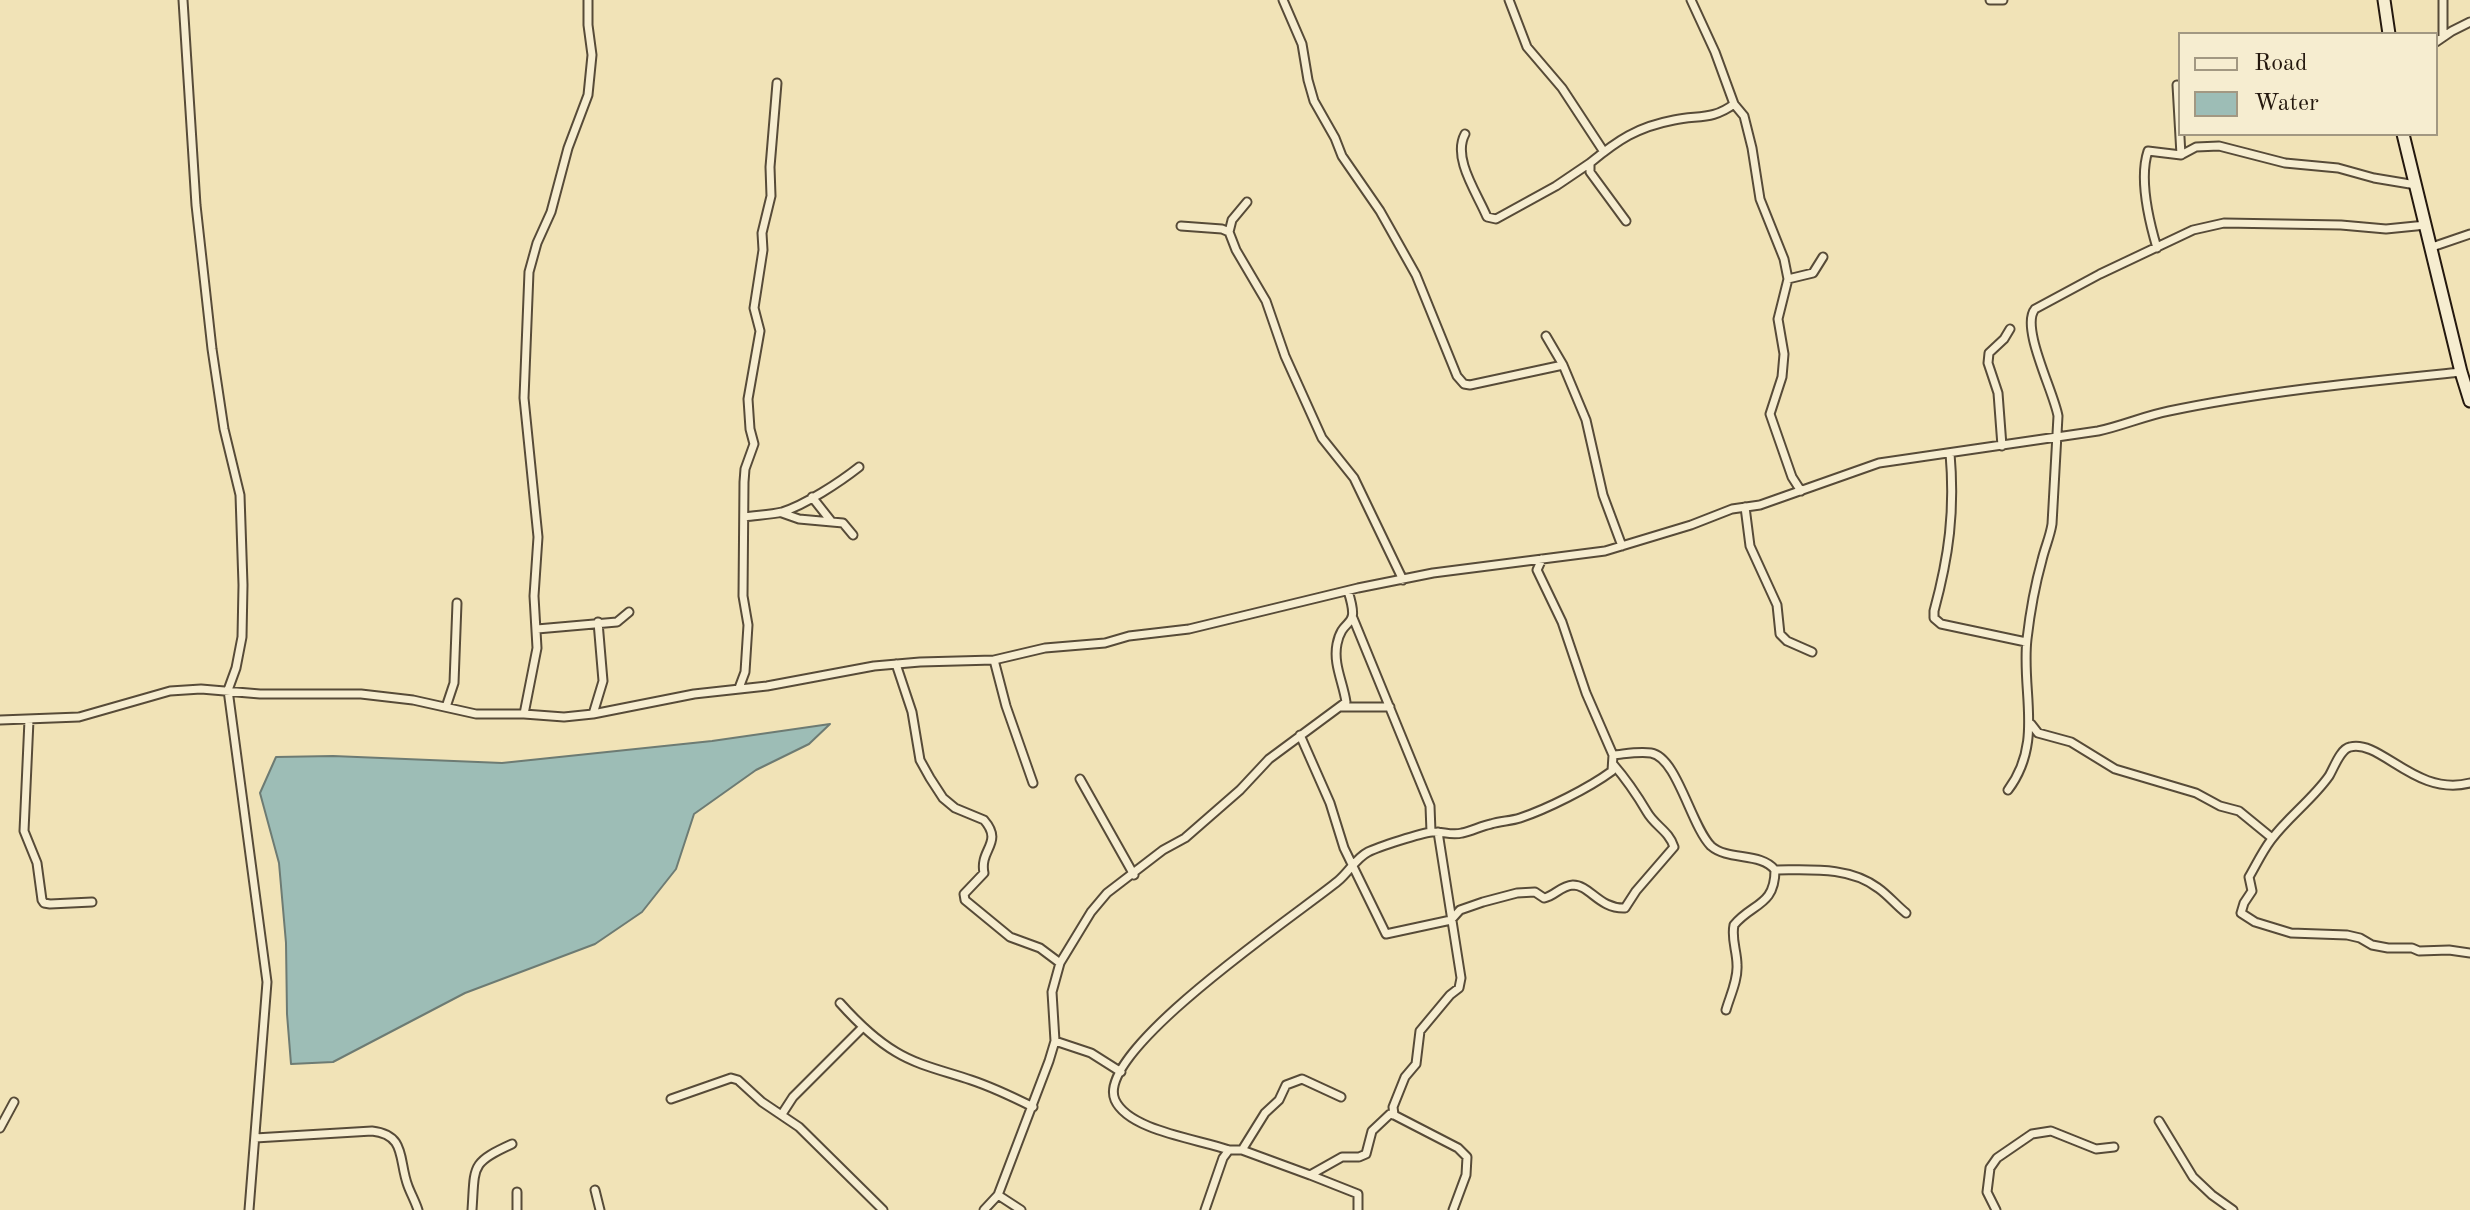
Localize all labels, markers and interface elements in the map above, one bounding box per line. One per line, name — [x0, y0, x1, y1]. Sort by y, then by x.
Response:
legend — [2178, 32, 2438, 136]
text: Road — [2254, 52, 2307, 76]
text: Water — [2254, 92, 2319, 116]

